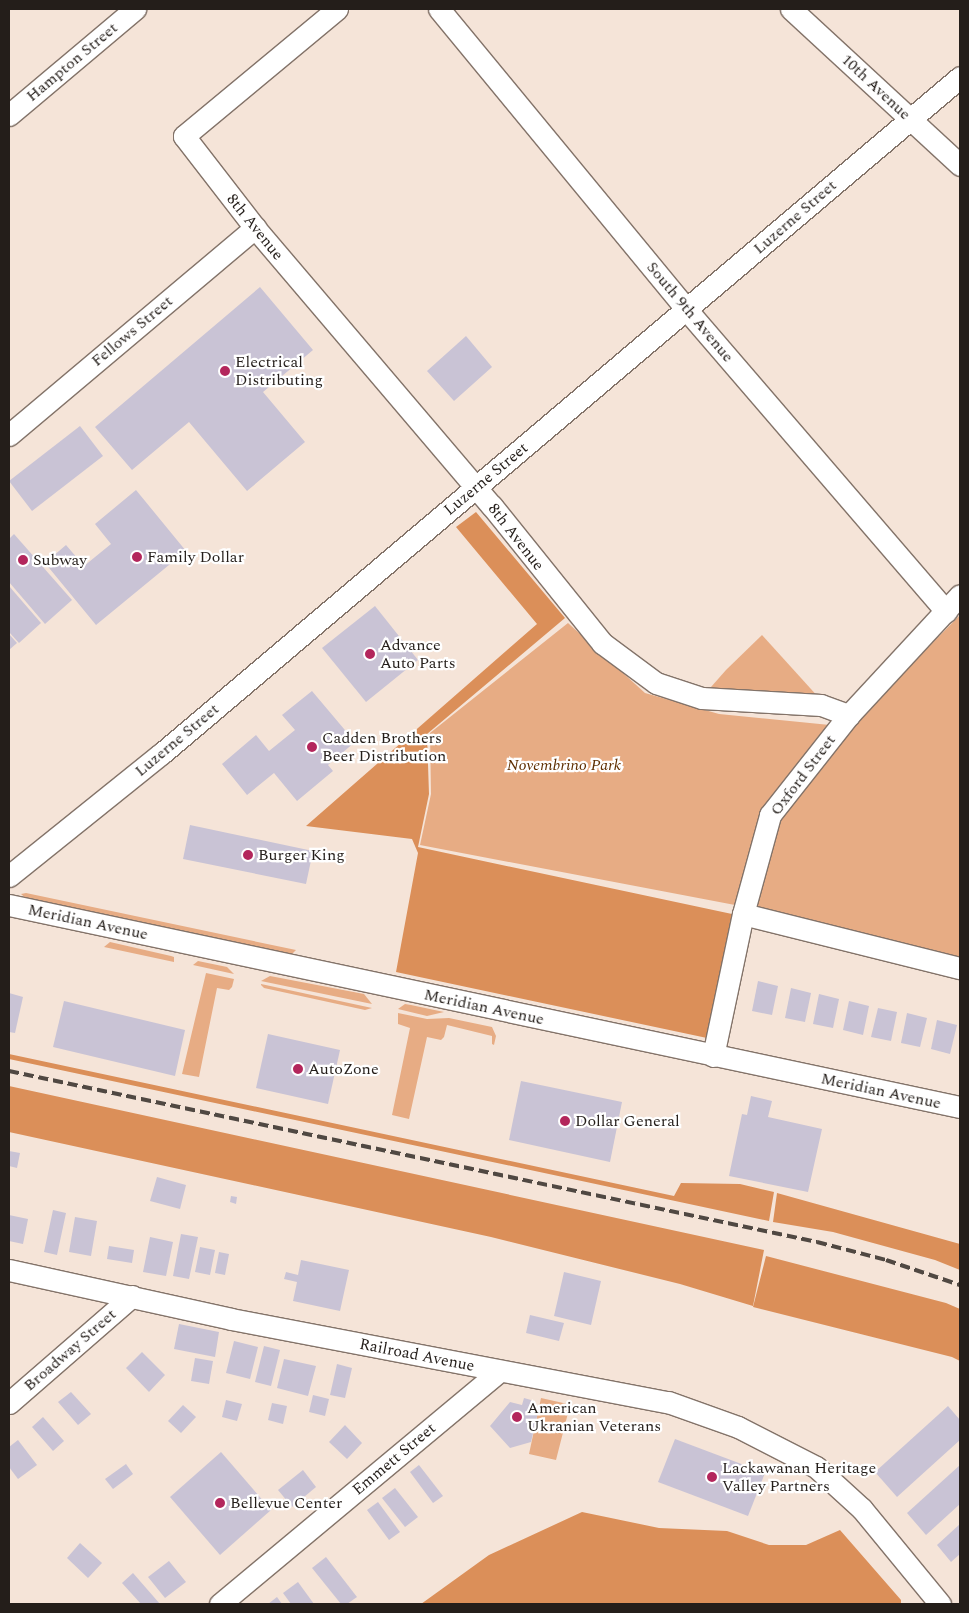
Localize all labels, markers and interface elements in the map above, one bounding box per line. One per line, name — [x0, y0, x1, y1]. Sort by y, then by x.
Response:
street label: Hampton Street — [22, 18, 122, 106]
street label: 10th Avenue — [837, 50, 915, 124]
street label: Luzerne Street — [750, 176, 840, 258]
street label: 8th Avenue — [222, 190, 288, 264]
street label: South 9th Avenue — [642, 258, 738, 366]
street label: Fellows Street — [87, 291, 177, 371]
place label: Electrical Distributing — [235, 352, 323, 390]
marker: Electrical Distributing — [219, 365, 231, 377]
street label: Luzerne Street — [440, 438, 532, 520]
street label: 8th Avenue — [484, 500, 548, 574]
place label: Family Dollar — [147, 547, 244, 567]
place label: Subway — [33, 550, 87, 570]
marker: Family Dollar — [131, 551, 143, 563]
marker: Subway — [17, 554, 29, 566]
place label: Advance Auto Parts — [380, 635, 456, 673]
marker: Advance Auto Parts — [364, 648, 376, 660]
street label: Luzerne Street — [131, 699, 223, 781]
place label: Cadden Brothers Beer Distribution — [322, 728, 446, 766]
street label: Oxford Street — [766, 731, 840, 819]
marker: Cadden Brothers Beer Distribution — [306, 741, 318, 753]
park label: Novembrino Park — [507, 755, 621, 775]
place label: Burger King — [258, 845, 345, 865]
marker: Burger King — [242, 849, 254, 861]
street label: Meridian Avenue — [26, 900, 150, 944]
street label: Meridian Avenue — [422, 985, 546, 1029]
place label: AutoZone — [308, 1059, 379, 1079]
marker: AutoZone — [292, 1063, 304, 1075]
street label: Meridian Avenue — [819, 1069, 943, 1113]
place label: Dollar General — [575, 1111, 680, 1131]
marker: Dollar General — [559, 1115, 571, 1127]
street label: Broadway Street — [20, 1305, 120, 1395]
street label: Railroad Avenue — [358, 1334, 476, 1376]
place label: American Ukranian Veterans — [527, 1398, 661, 1436]
marker: American Ukranian Veterans — [511, 1411, 523, 1423]
street label: Emmett Street — [348, 1419, 440, 1499]
place label: Lackawanan Heritage Valley Partners — [722, 1458, 876, 1496]
marker: Lackawanan Heritage Valley Partners — [706, 1471, 718, 1483]
place label: Bellevue Center — [230, 1493, 342, 1513]
marker: Bellevue Center — [214, 1497, 226, 1509]

